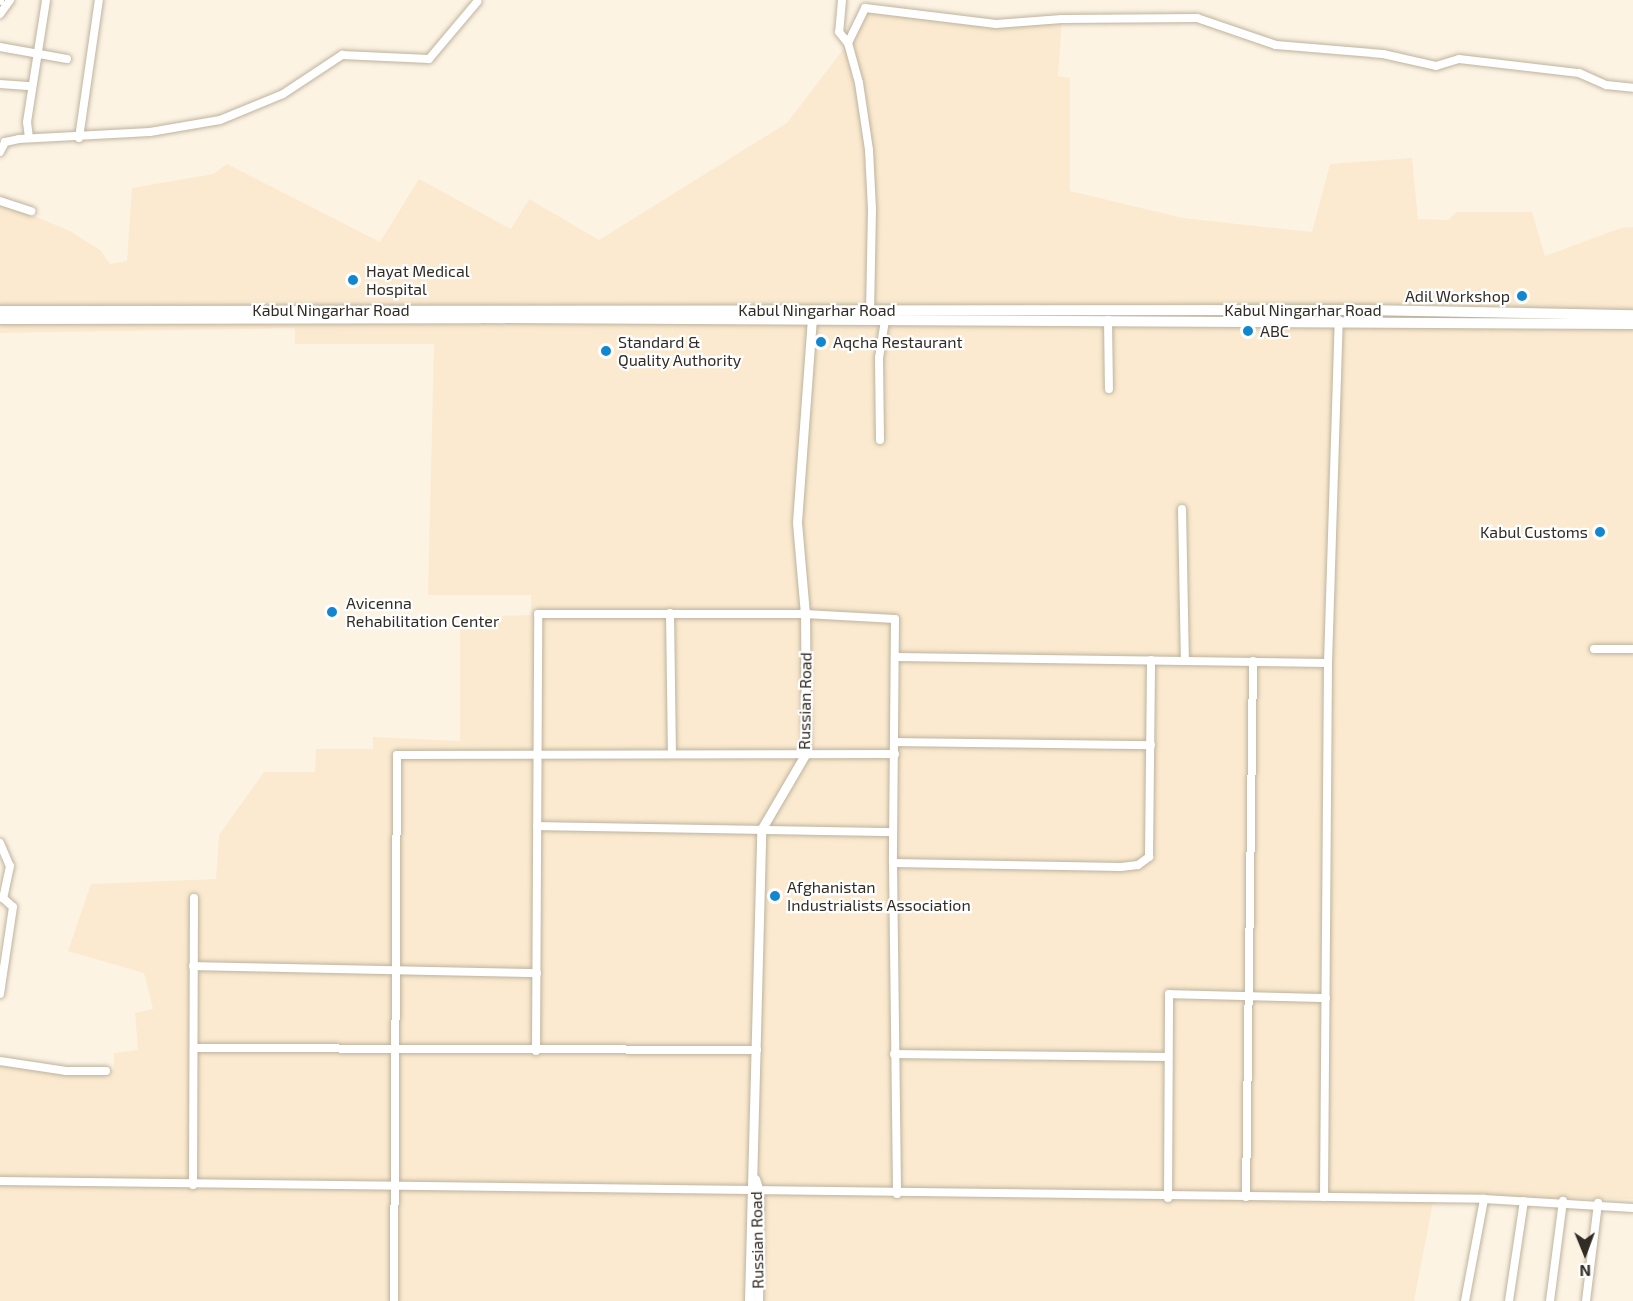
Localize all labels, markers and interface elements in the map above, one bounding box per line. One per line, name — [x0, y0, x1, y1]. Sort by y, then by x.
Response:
place label: Hayat Medical Hospital — [366, 261, 469, 299]
marker: Hayat Medical Hospital — [344, 271, 362, 289]
place label: Adil Workshop — [1404, 286, 1510, 306]
marker: Adil Workshop — [1515, 289, 1529, 303]
street label: Kabul Ningarhar Road — [252, 300, 410, 320]
street label: Kabul Ningarhar Road — [738, 300, 896, 320]
street label: Kabul Ningarhar Road — [1224, 300, 1382, 320]
place label: ABC — [1260, 321, 1289, 341]
marker: ABC — [1241, 324, 1255, 338]
place label: Standard & Quality Authority — [618, 332, 742, 370]
place label: Aqcha Restaurant — [833, 332, 963, 352]
marker: Aqcha Restaurant — [814, 335, 828, 349]
marker: Standard & Quality Authority — [599, 344, 613, 358]
place label: Kabul Customs — [1480, 522, 1588, 542]
marker: Kabul Customs — [1593, 525, 1607, 539]
place label: Avicenna Rehabilitation Center — [346, 593, 499, 631]
marker: Avicenna Rehabilitation Center — [323, 603, 341, 621]
street label: Russian Road — [795, 652, 815, 750]
place label: Afghanistan Industrialists Association — [787, 877, 971, 915]
marker: Afghanistan Industrialists Association — [768, 889, 782, 903]
street label: Russian Road — [747, 1191, 767, 1289]
north arrow — [1555, 1223, 1615, 1283]
text: N — [1579, 1262, 1591, 1281]

